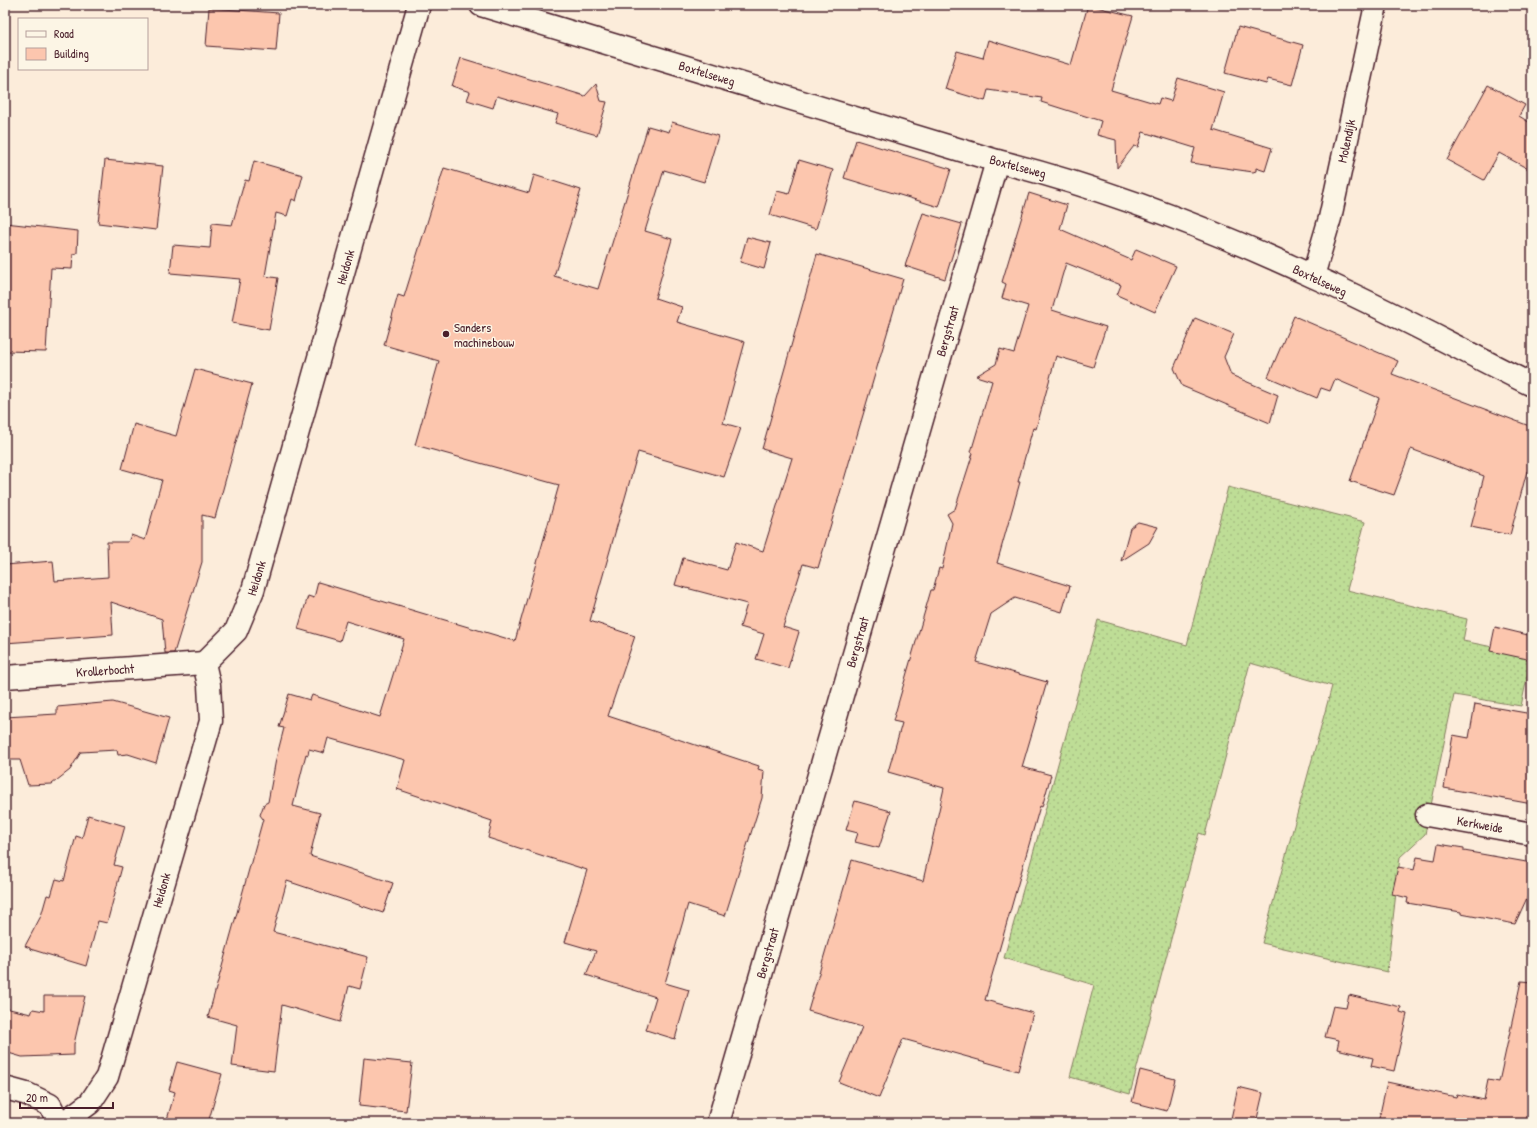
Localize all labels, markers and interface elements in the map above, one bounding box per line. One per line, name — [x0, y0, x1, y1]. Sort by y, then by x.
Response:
legend — [18, 18, 148, 70]
text: Road — [54, 25, 74, 42]
text: Building — [54, 45, 89, 62]
street label: Boxtelseweg — [677, 56, 738, 90]
street label: Molendijk — [1333, 117, 1359, 164]
street label: Boxtelseweg — [988, 150, 1049, 182]
street label: Heidonk — [331, 247, 359, 287]
street label: Boxtelseweg — [1290, 260, 1350, 300]
street label: Bergstraat — [931, 303, 963, 358]
place label: Sanders machinebouw — [454, 318, 514, 351]
marker: Sanders machinebouw — [441, 329, 451, 339]
street label: Heidonk — [242, 558, 270, 598]
street label: Bergstraat — [841, 614, 873, 669]
street label: Krollerbocht — [75, 659, 135, 681]
street label: Kerkweide — [1455, 811, 1505, 837]
street label: Heidonk — [147, 870, 175, 910]
street label: Bergstraat — [751, 925, 783, 980]
scale bar — [20, 1084, 113, 1110]
text: 20 m — [26, 1089, 48, 1106]

